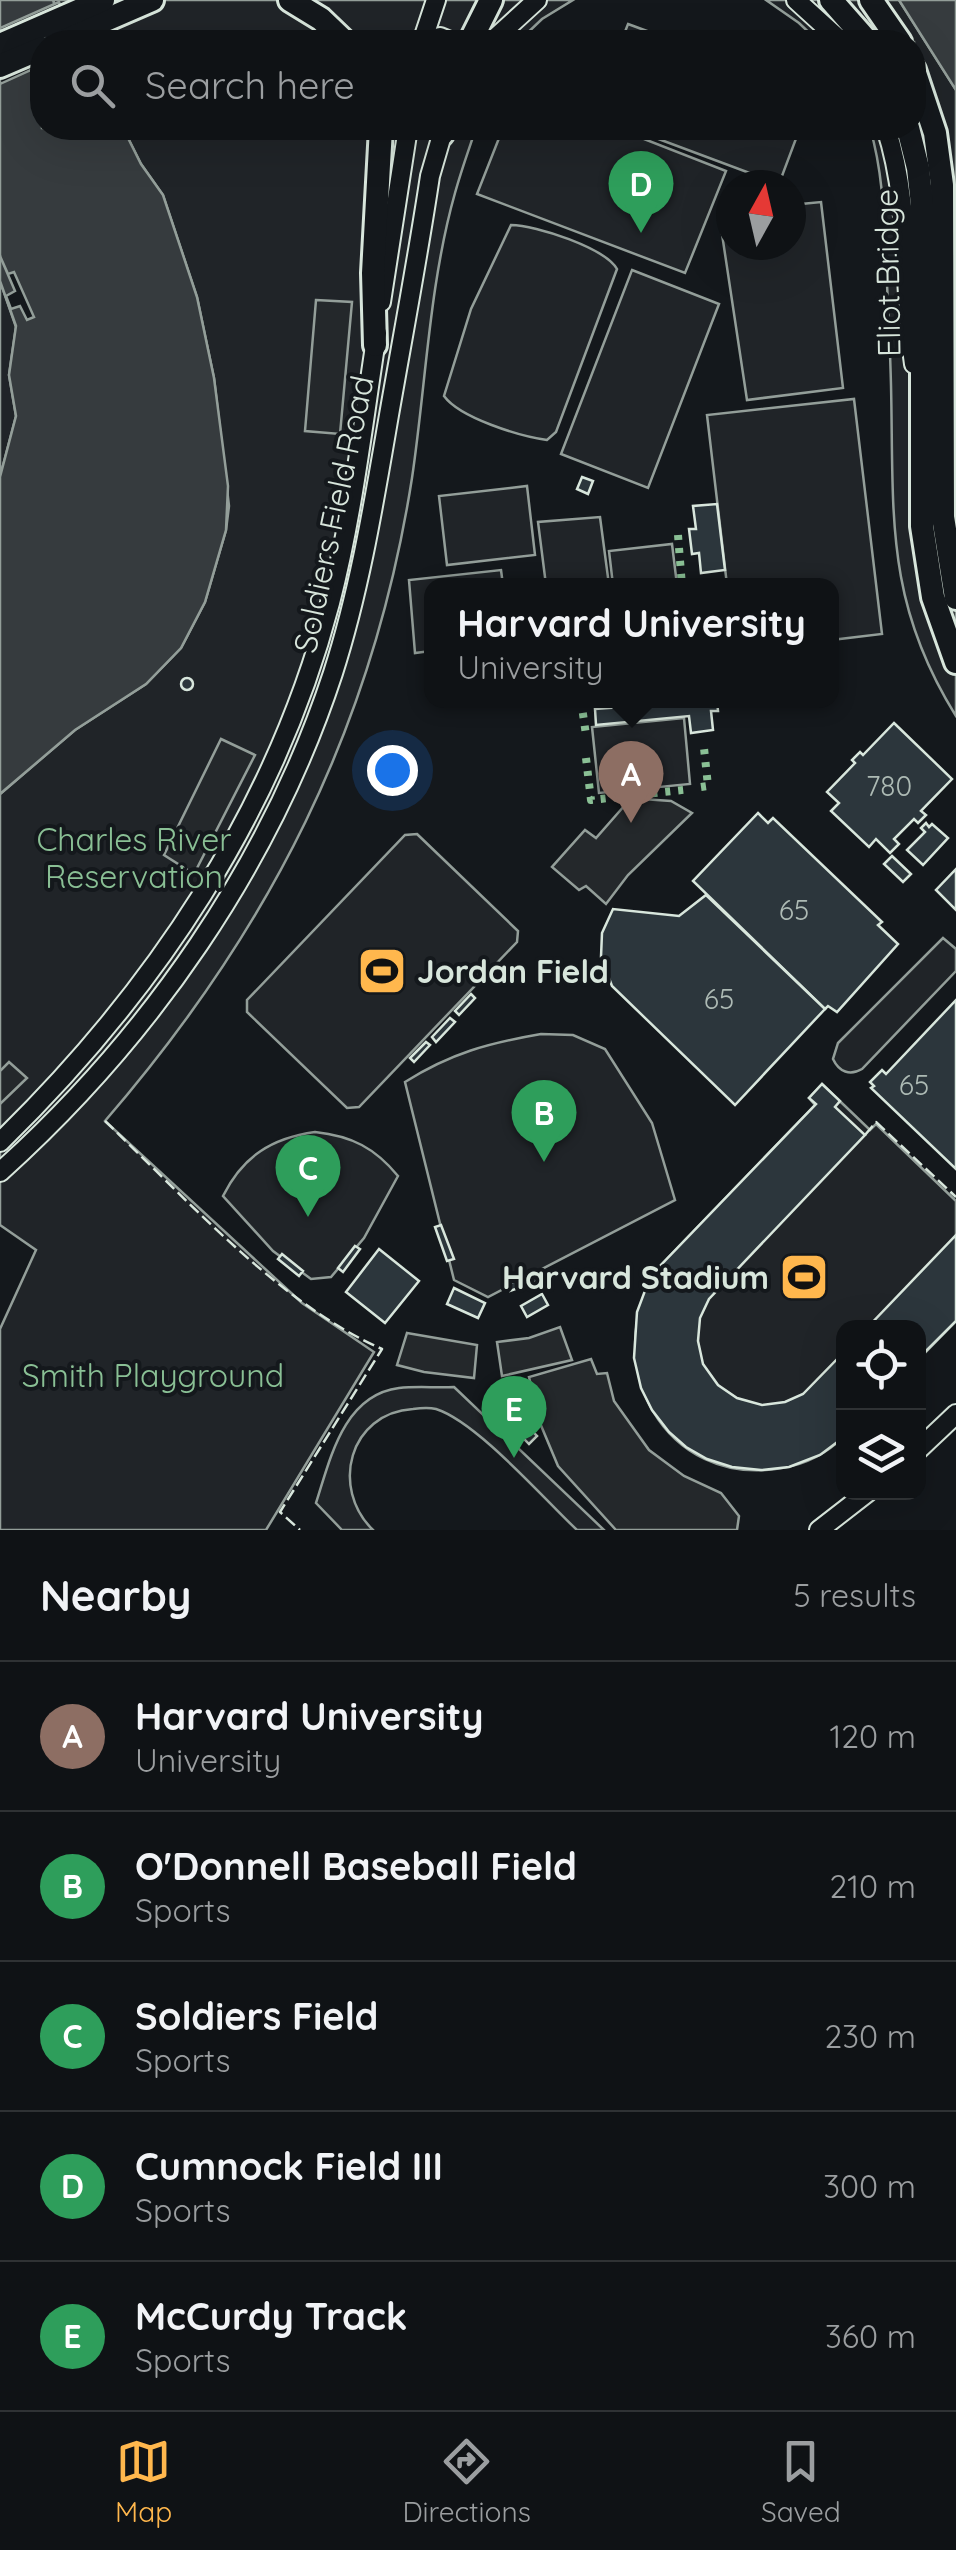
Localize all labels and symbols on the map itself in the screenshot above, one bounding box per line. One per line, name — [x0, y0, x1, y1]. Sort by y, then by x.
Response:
pin: D — [608, 150, 674, 233]
north arrow — [716, 170, 806, 260]
street label: Eliot Bridge — [866, 189, 908, 357]
street label: Soldiers Field Road — [284, 372, 382, 656]
pin: A — [598, 740, 664, 823]
your location — [367, 745, 418, 796]
house number: 780 — [866, 768, 912, 803]
park label: Charles River Reservation — [36, 819, 232, 896]
house number: 65 — [779, 892, 809, 927]
sports icon: Jordan Field — [356, 945, 408, 997]
place label: Jordan Field — [417, 951, 609, 991]
house number: 65 — [704, 981, 734, 1016]
house number: 65 — [899, 1067, 929, 1102]
pin: B — [512, 1080, 576, 1162]
pin: C — [276, 1134, 340, 1217]
sports icon: Harvard Stadium — [778, 1251, 830, 1303]
place label: Harvard Stadium — [502, 1257, 769, 1297]
park label: Smith Playground — [22, 1355, 284, 1395]
pin: E — [482, 1376, 546, 1458]

